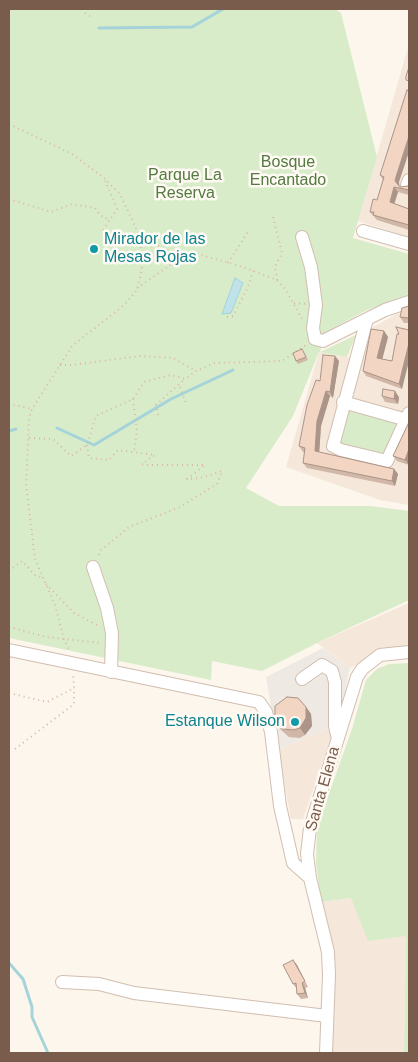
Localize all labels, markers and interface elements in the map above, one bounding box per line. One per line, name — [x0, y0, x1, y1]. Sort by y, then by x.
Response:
park label: Bosque Encantado — [250, 153, 326, 191]
park label: Parque La Reserva — [148, 166, 222, 204]
place label: Mirador de las Mesas Rojas — [104, 230, 205, 268]
marker: Mirador de las Mesas Rojas — [88, 243, 100, 255]
place label: Estanque Wilson — [165, 712, 285, 732]
marker: Estanque Wilson — [289, 716, 301, 728]
street label: Santa Elena — [302, 744, 344, 834]

